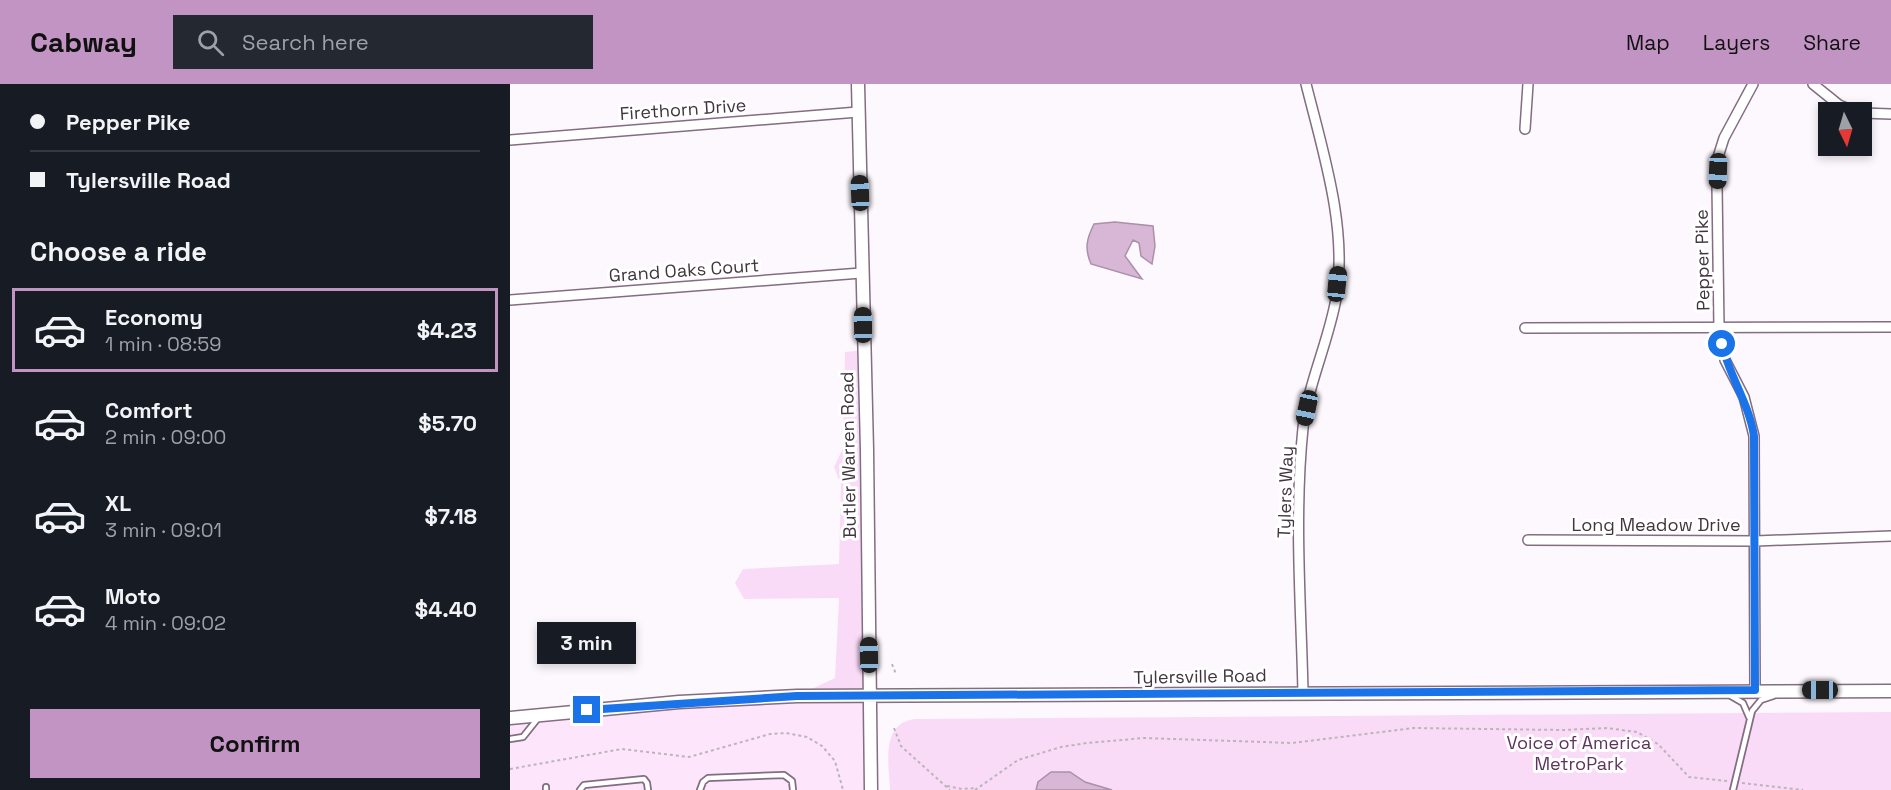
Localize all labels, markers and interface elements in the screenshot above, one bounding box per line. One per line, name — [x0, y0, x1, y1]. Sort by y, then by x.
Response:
search box — [173, 15, 593, 69]
text: Cabway — [30, 24, 137, 60]
icon: search — [194, 26, 227, 59]
text: Search here — [242, 28, 369, 56]
text: Map — [1626, 29, 1670, 56]
text: Layers — [1703, 29, 1770, 56]
text: Share — [1803, 29, 1861, 56]
street label: Firethorn Drive — [619, 93, 747, 125]
north arrow — [1818, 102, 1872, 156]
map controls — [1818, 102, 1872, 156]
text: Pepper Pike — [66, 108, 190, 136]
car — [1708, 153, 1728, 189]
text: Tylersville Road — [66, 166, 231, 194]
car — [850, 175, 870, 211]
street label: Pepper Pike — [1690, 209, 1714, 311]
text: Choose a ride — [30, 234, 207, 269]
street label: Grand Oaks Court — [608, 253, 760, 287]
car — [1326, 265, 1348, 303]
icon: car — [33, 303, 87, 357]
text: Economy — [105, 303, 203, 331]
car — [854, 307, 872, 343]
text: $4.23 — [417, 316, 477, 344]
route start — [1708, 330, 1735, 357]
text: 1 min · 08:59 — [105, 331, 221, 357]
street label: Butler Warren Road — [835, 371, 861, 539]
car — [1294, 389, 1320, 427]
icon: car — [33, 396, 87, 450]
text: Comfort — [105, 396, 193, 424]
text: $5.70 — [418, 409, 477, 437]
text: 2 min · 09:00 — [105, 424, 226, 450]
street label: Tylers Way — [1272, 445, 1298, 539]
icon: car — [33, 489, 87, 543]
text: XL — [105, 489, 131, 517]
text: $7.18 — [424, 502, 477, 530]
street label: Long Meadow Drive — [1571, 513, 1741, 536]
text: 3 min · 09:01 — [105, 517, 222, 543]
icon: car — [33, 582, 87, 636]
text: Moto — [105, 582, 161, 610]
text: $4.40 — [415, 595, 477, 623]
text: 4 min · 09:02 — [105, 610, 226, 636]
callout: 3 min — [538, 623, 637, 665]
text: 3 min — [561, 630, 612, 656]
car — [860, 637, 878, 673]
street label: Tylersville Road — [1133, 663, 1267, 689]
car — [1802, 681, 1838, 699]
route end — [573, 696, 600, 723]
button: Confirm — [30, 709, 480, 778]
park label: Voice of America MetroPark — [1507, 731, 1651, 775]

